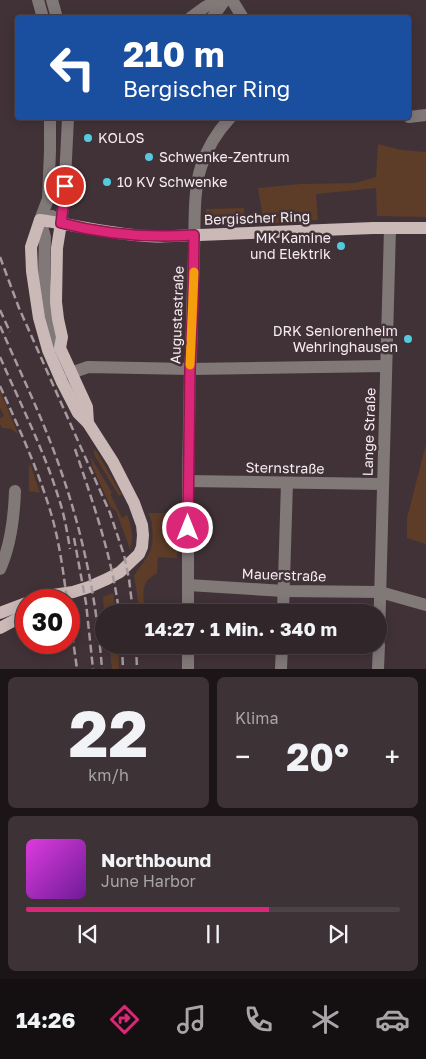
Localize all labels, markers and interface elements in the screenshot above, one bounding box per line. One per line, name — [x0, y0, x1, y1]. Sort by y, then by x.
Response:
text: 210 m — [123, 33, 225, 75]
icon: left — [40, 35, 105, 100]
text: Bergischer Ring — [123, 75, 290, 102]
place label: KOLOS — [98, 129, 145, 146]
marker: KOLOS — [82, 132, 94, 144]
place label: Schwenke-Zentrum — [159, 148, 290, 165]
marker: Schwenke-Zentrum — [143, 151, 155, 163]
pin — [44, 165, 86, 207]
icon: arrive — [51, 172, 79, 200]
place label: 10 KV Schwenke — [117, 173, 227, 190]
marker: 10 KV Schwenke — [101, 176, 113, 188]
street label: Bergischer Ring — [204, 207, 310, 228]
place label: MK Kamine und Elektrik — [250, 229, 331, 262]
marker: MK Kamine und Elektrik — [335, 240, 347, 252]
street label: Augustastraße — [166, 266, 187, 364]
place label: DRK Seniorenheim Wehringhausen — [273, 322, 398, 355]
marker: DRK Seniorenheim Wehringhausen — [402, 333, 414, 345]
street label: Lange Straße — [358, 387, 379, 477]
street label: Sternstraße — [245, 458, 325, 477]
position arrow — [161, 501, 213, 553]
street label: Mauerstraße — [241, 565, 327, 584]
speed limit sign: 30 — [15, 589, 80, 654]
text: 14:27 · 1 Min. · 340 m — [145, 617, 337, 640]
text: 22 — [69, 693, 148, 771]
text: Klima — [235, 708, 279, 728]
text: 20° — [286, 734, 349, 779]
text: − — [235, 740, 250, 773]
text: + — [385, 740, 400, 773]
text: km/h — [88, 765, 129, 785]
text: Northbound — [101, 848, 211, 871]
text: June Harbor — [101, 871, 196, 891]
icon: previous — [74, 920, 102, 948]
icon: pause — [199, 920, 227, 948]
icon: next — [324, 920, 352, 948]
icon: directions — [107, 1002, 142, 1037]
icon: music — [174, 1002, 209, 1037]
icon: phone — [241, 1002, 276, 1037]
icon: climate — [308, 1002, 343, 1037]
icon: car — [375, 1002, 410, 1037]
text: 14:26 — [16, 1006, 75, 1033]

